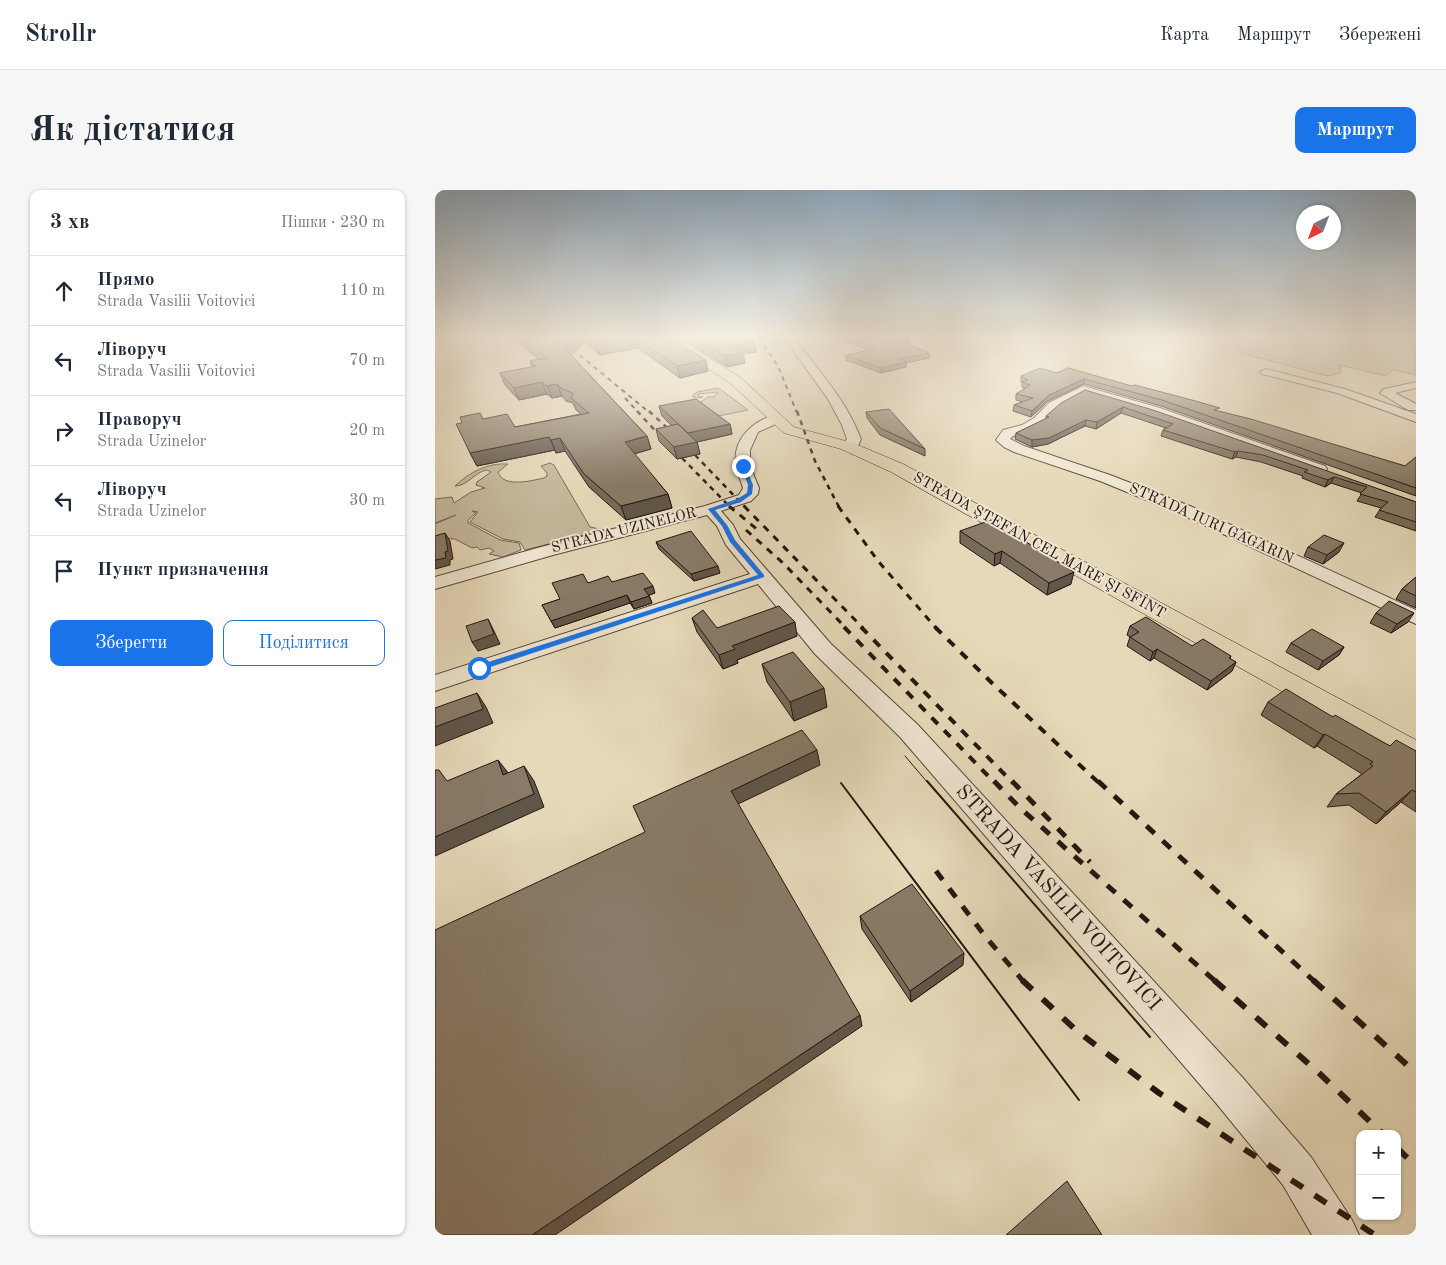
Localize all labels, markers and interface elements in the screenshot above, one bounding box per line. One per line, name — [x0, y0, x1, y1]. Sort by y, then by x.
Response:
text: Strollr — [25, 23, 96, 47]
text: Карта — [1160, 26, 1209, 44]
text: Маршрут — [1237, 26, 1311, 44]
text: Збережені — [1339, 26, 1421, 44]
button: Маршрут — [1295, 107, 1416, 153]
text: Як дістатися — [30, 113, 235, 148]
north arrow — [1296, 205, 1341, 250]
text: 3 хв — [50, 212, 89, 233]
text: Пішки · 230 m — [281, 215, 385, 231]
text: Прямо — [97, 271, 155, 290]
icon: ahead — [50, 277, 78, 305]
text: 110 m — [340, 283, 385, 299]
text: Strada Vasilii Voitovici — [97, 294, 255, 310]
text: Ліворуч — [97, 341, 167, 360]
icon: left — [50, 347, 78, 375]
text: 70 m — [349, 353, 385, 369]
text: Strada Vasilii Voitovici — [97, 364, 255, 380]
text: Праворуч — [97, 411, 182, 430]
icon: right — [50, 417, 78, 445]
text: 20 m — [349, 423, 385, 439]
text: Strada Uzinelor — [97, 434, 206, 450]
route end — [732, 455, 755, 478]
street label: STRADA ŞTEFAN CEL MARE ŞI SFÎNT — [910, 467, 1169, 622]
text: Ліворуч — [97, 481, 167, 500]
street label: STRADA IURI GAGARIN — [1127, 481, 1296, 567]
icon: left — [50, 487, 78, 515]
text: 30 m — [349, 493, 385, 509]
text: Strada Uzinelor — [97, 504, 206, 520]
street label: STRADA UZINELOR — [550, 506, 698, 556]
icon: arrive — [50, 557, 78, 585]
text: Пункт призначення — [97, 561, 269, 580]
button: Зберегти — [50, 620, 213, 666]
button: Поділитися — [223, 620, 385, 666]
route start — [468, 657, 491, 680]
street label: STRADA VASILII VOITOVICI — [951, 781, 1165, 1015]
map controls — [1356, 1130, 1401, 1220]
button: + — [1356, 1130, 1401, 1175]
button: − — [1356, 1175, 1401, 1220]

